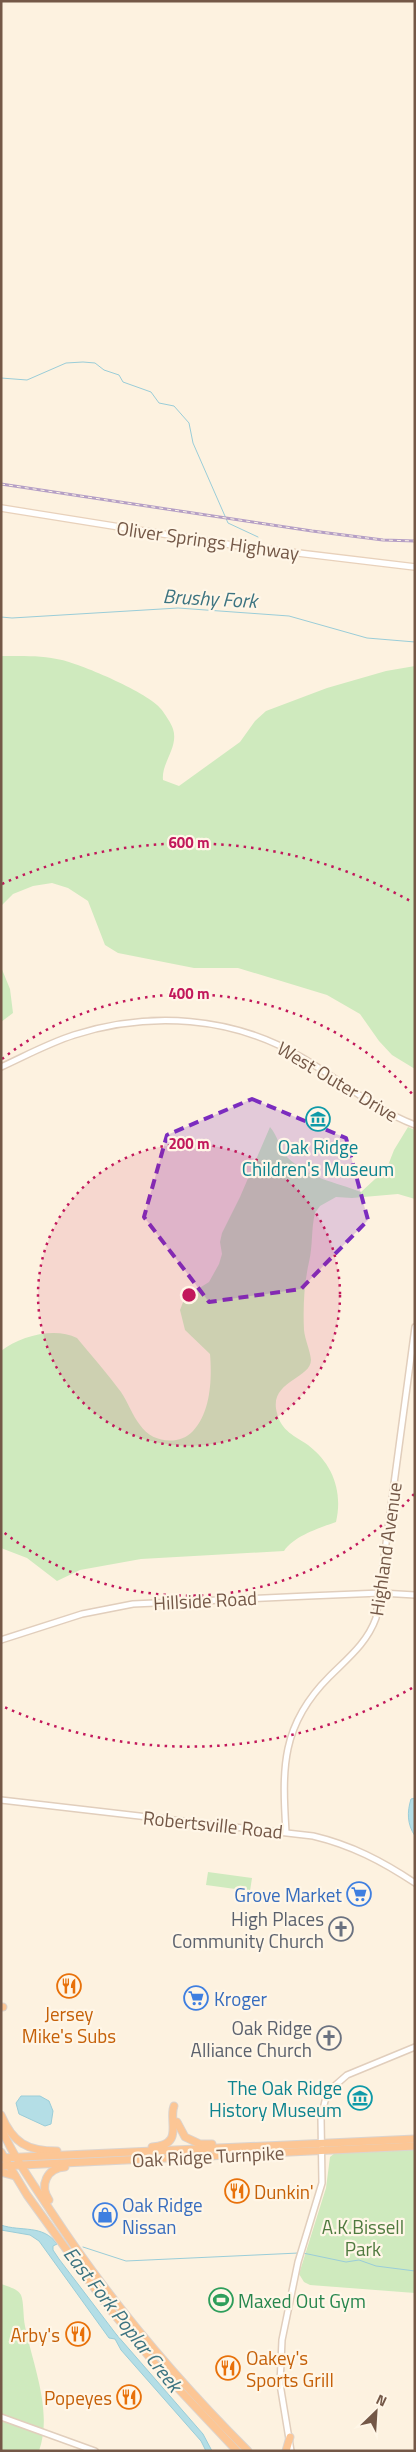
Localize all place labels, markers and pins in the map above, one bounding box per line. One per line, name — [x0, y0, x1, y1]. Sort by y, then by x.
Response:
museum icon: Oak Ridge Children's Museum — [305, 1106, 331, 1132]
place label: Oak Ridge Children's Museum — [242, 1132, 394, 1183]
centre of rings — [180, 1286, 198, 1304]
place label: Grove Market — [234, 1880, 342, 1909]
supermarket icon: Grove Market — [346, 1881, 372, 1907]
place label: High Places Community Church — [172, 1904, 324, 1955]
church icon: High Places Community Church — [328, 1916, 354, 1942]
restaurant icon: Jersey Mike's Subs — [56, 1973, 82, 1999]
place label: Kroger — [214, 1984, 268, 2013]
supermarket icon: Kroger — [183, 1985, 209, 2011]
place label: Jersey Mike's Subs — [22, 1999, 116, 2050]
place label: Oak Ridge Alliance Church — [191, 2013, 312, 2064]
church icon: Oak Ridge Alliance Church — [316, 2025, 342, 2051]
place label: The Oak Ridge History Museum — [209, 2073, 342, 2124]
museum icon: The Oak Ridge History Museum — [347, 2085, 373, 2111]
place label: Dunkin' — [254, 2177, 314, 2206]
restaurant icon: Dunkin' — [224, 2178, 250, 2204]
place label: Oak Ridge Nissan — [122, 2190, 203, 2241]
shop icon: Oak Ridge Nissan — [92, 2202, 118, 2228]
place label: Maxed Out Gym — [238, 2286, 366, 2315]
sports icon: Maxed Out Gym — [208, 2287, 234, 2313]
place label: Arby's — [10, 2320, 60, 2349]
restaurant icon: Arby's — [65, 2321, 91, 2347]
place label: Oakey's Sports Grill — [246, 2343, 334, 2394]
restaurant icon: Oakey's Sports Grill — [215, 2355, 241, 2381]
place label: Popeyes — [44, 2383, 112, 2412]
restaurant icon: Popeyes — [116, 2384, 142, 2410]

